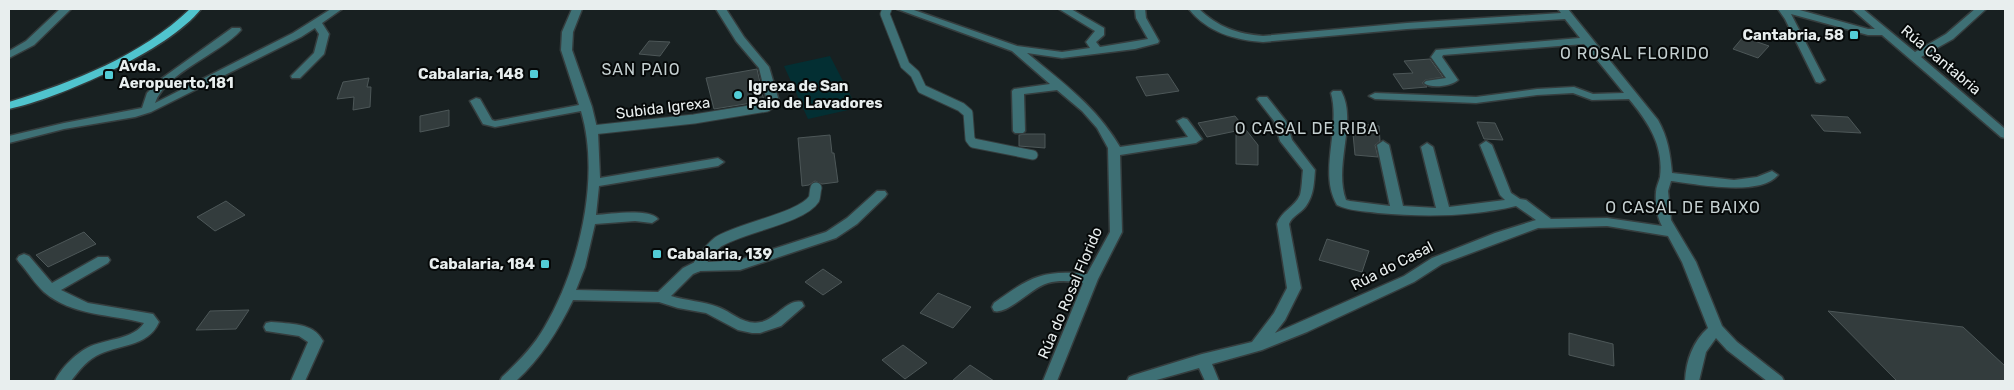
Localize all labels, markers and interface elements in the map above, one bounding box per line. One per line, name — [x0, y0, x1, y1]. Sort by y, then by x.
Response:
street label: Rúa Cantabria — [1897, 21, 1985, 99]
place label: Cantabria, 58 — [1743, 26, 1844, 44]
marker: Cantabria, 58 — [1848, 29, 1860, 41]
district label: O ROSAL FLORIDO — [1560, 44, 1710, 63]
place label: Avda. Aeropuerto,181 — [119, 57, 234, 92]
district label: SAN PAIO — [601, 60, 681, 79]
place label: Cabalaria, 148 — [418, 65, 524, 83]
marker: Cabalaria, 148 — [528, 68, 540, 80]
marker: Avda. Aeropuerto,181 — [103, 69, 115, 81]
place label: Igrexa de San Paio de Lavadores — [748, 77, 883, 112]
marker: Igrexa de San Paio de Lavadores — [732, 89, 744, 101]
street label: Subida Igrexa — [615, 93, 711, 123]
district label: O CASAL DE RIBA — [1235, 119, 1379, 138]
district label: O CASAL DE BAIXO — [1605, 198, 1761, 217]
street label: Rúa do Rosal Florido — [1034, 224, 1106, 362]
street label: Rúa do Casal — [1348, 238, 1436, 294]
place label: Cabalaria, 139 — [667, 245, 772, 263]
marker: Cabalaria, 139 — [651, 248, 663, 260]
place label: Cabalaria, 184 — [429, 255, 535, 273]
marker: Cabalaria, 184 — [539, 258, 551, 270]

